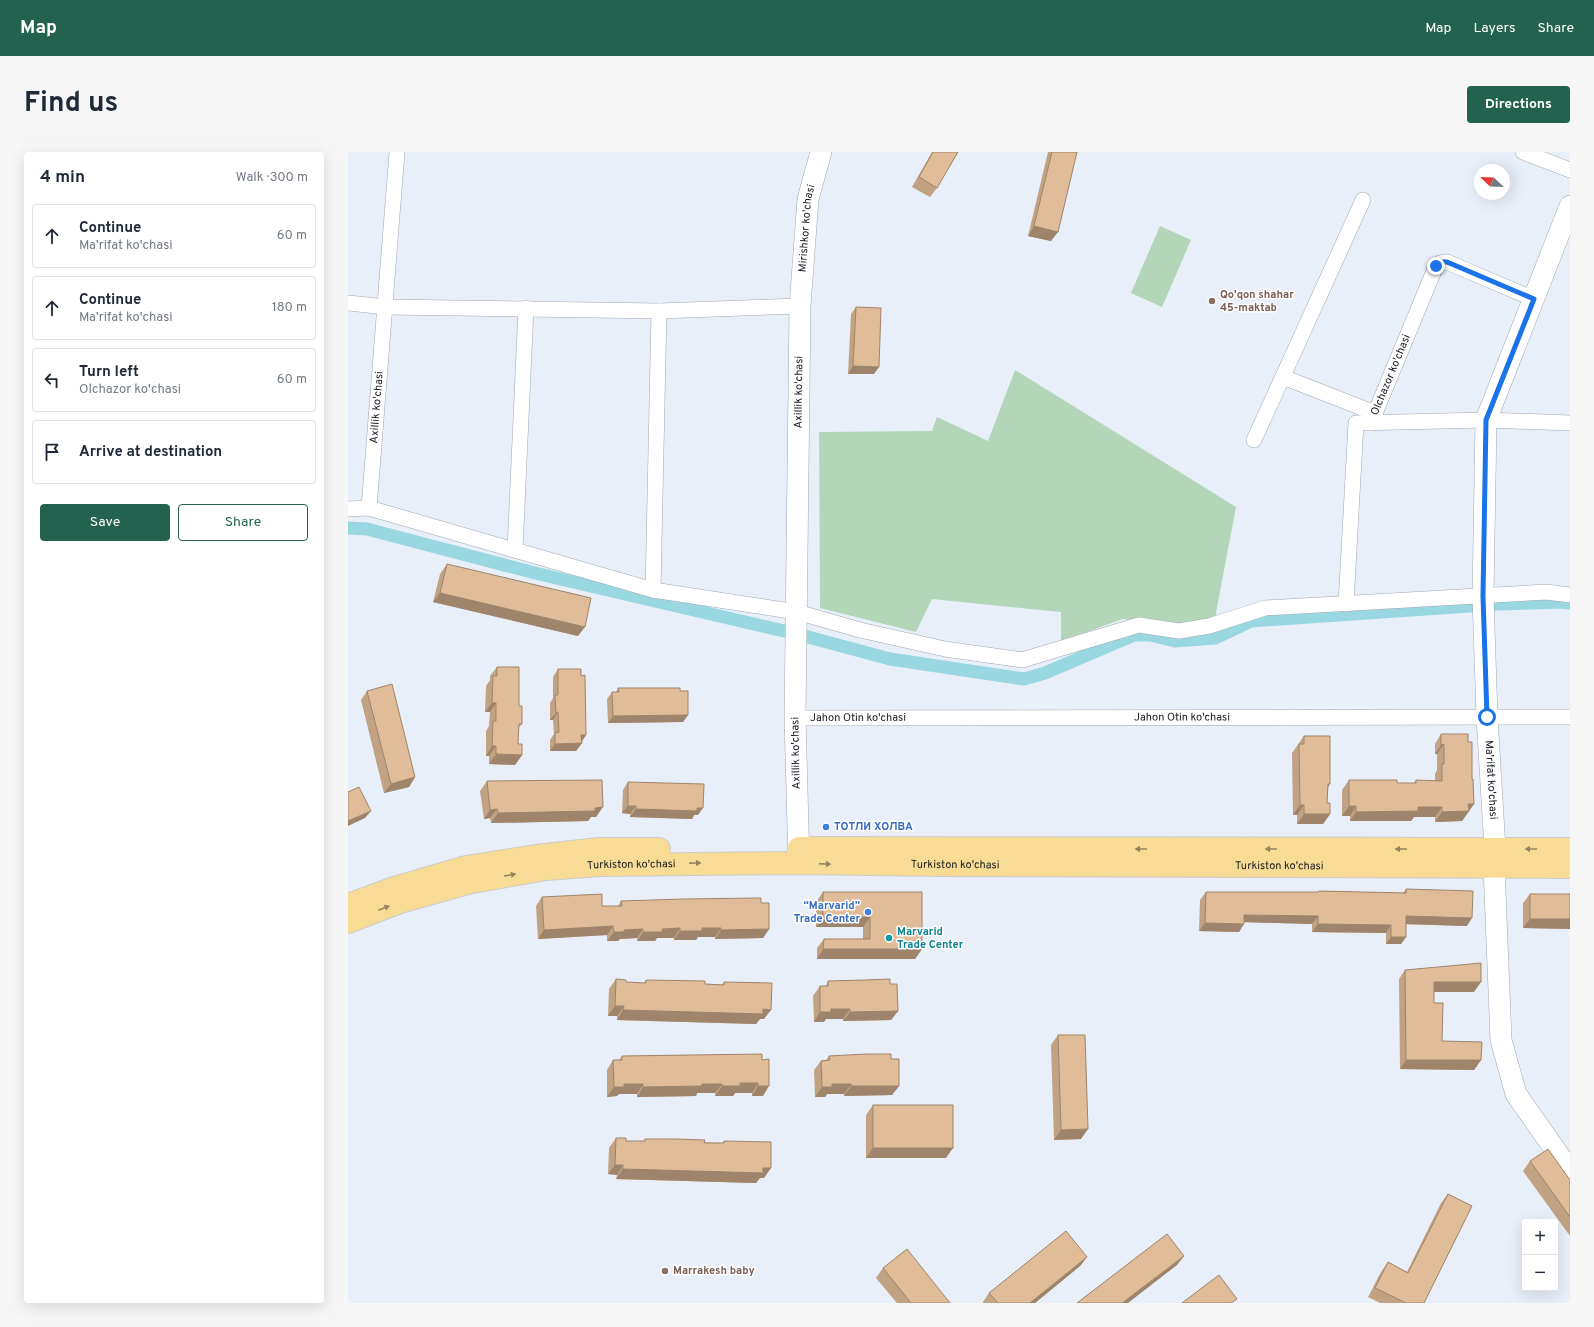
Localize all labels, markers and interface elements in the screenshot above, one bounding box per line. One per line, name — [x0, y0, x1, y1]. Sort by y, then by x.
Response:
text: Map — [20, 16, 57, 40]
text: Map — [1425, 20, 1451, 37]
text: Layers — [1473, 20, 1515, 37]
text: Share — [1537, 20, 1574, 37]
text: Find us — [24, 86, 118, 122]
button: Directions — [1467, 86, 1570, 123]
north arrow — [1474, 164, 1510, 200]
text: 4 min — [40, 167, 85, 189]
text: Walk · 300 m — [236, 170, 308, 186]
street label: Mirishkor ko'chasi — [796, 183, 819, 273]
text: Continue — [79, 219, 141, 238]
icon: ahead — [41, 225, 63, 247]
text: 60 m — [277, 228, 307, 244]
text: Ma’rifat ko'chasi — [79, 238, 173, 254]
route end — [1427, 257, 1445, 275]
place label: Qo'qon shahar 45-maktab — [1220, 288, 1294, 315]
text: Continue — [79, 291, 141, 310]
marker: Qo'qon shahar 45-maktab — [1207, 296, 1217, 306]
icon: ahead — [41, 297, 63, 319]
text: 180 m — [272, 300, 307, 316]
text: Ma’rifat ko'chasi — [79, 310, 173, 326]
street label: Olchazor ko'chasi — [1368, 332, 1414, 418]
street label: Axillik ko'chasi — [792, 356, 806, 428]
text: Turn left — [79, 363, 139, 382]
icon: left — [41, 369, 63, 391]
street label: Axillik ko'chasi — [367, 371, 387, 444]
text: 60 m — [277, 372, 307, 388]
text: Olchazor ko'chasi — [79, 382, 181, 398]
icon: arrive — [41, 441, 63, 463]
text: Arrive at destination — [79, 443, 222, 462]
button: Save — [40, 504, 170, 541]
button: Share — [178, 504, 308, 541]
route start — [1478, 708, 1496, 726]
street label: Jahon Otin ko'chasi — [1134, 710, 1230, 725]
street label: Jahon Otin ko'chasi — [810, 711, 906, 725]
street label: Axillik ko'chasi — [788, 717, 804, 789]
street label: Ma’rifat ko'chasi — [1481, 740, 1500, 820]
place label: ТОТЛИ ХОЛВА — [834, 820, 913, 834]
marker: ТОТЛИ ХОЛВА — [821, 822, 831, 832]
one-way arrow — [1134, 846, 1147, 852]
one-way arrow — [1264, 846, 1277, 852]
one-way arrow — [1394, 846, 1407, 852]
one-way arrow — [1524, 846, 1537, 852]
street label: Turkiston ko'chasi — [586, 857, 676, 873]
street label: Turkiston ko'chasi — [911, 858, 1000, 872]
street label: Turkiston ko'chasi — [1235, 859, 1324, 873]
one-way arrow — [689, 860, 701, 867]
one-way arrow — [819, 860, 831, 867]
one-way arrow — [504, 872, 516, 878]
place label: “Marvarid” Trade Center — [794, 899, 860, 926]
one-way arrow — [379, 904, 391, 910]
marker: “Marvarid” Trade Center — [863, 907, 873, 917]
place label: Marvarid Trade Center — [897, 925, 964, 952]
marker: Marvarid Trade Center — [884, 933, 894, 943]
map controls — [1522, 1219, 1558, 1291]
button: + — [1522, 1219, 1558, 1255]
button: − — [1522, 1255, 1558, 1291]
place label: Marrakesh baby — [673, 1264, 755, 1278]
marker: Marrakesh baby — [660, 1266, 670, 1276]

